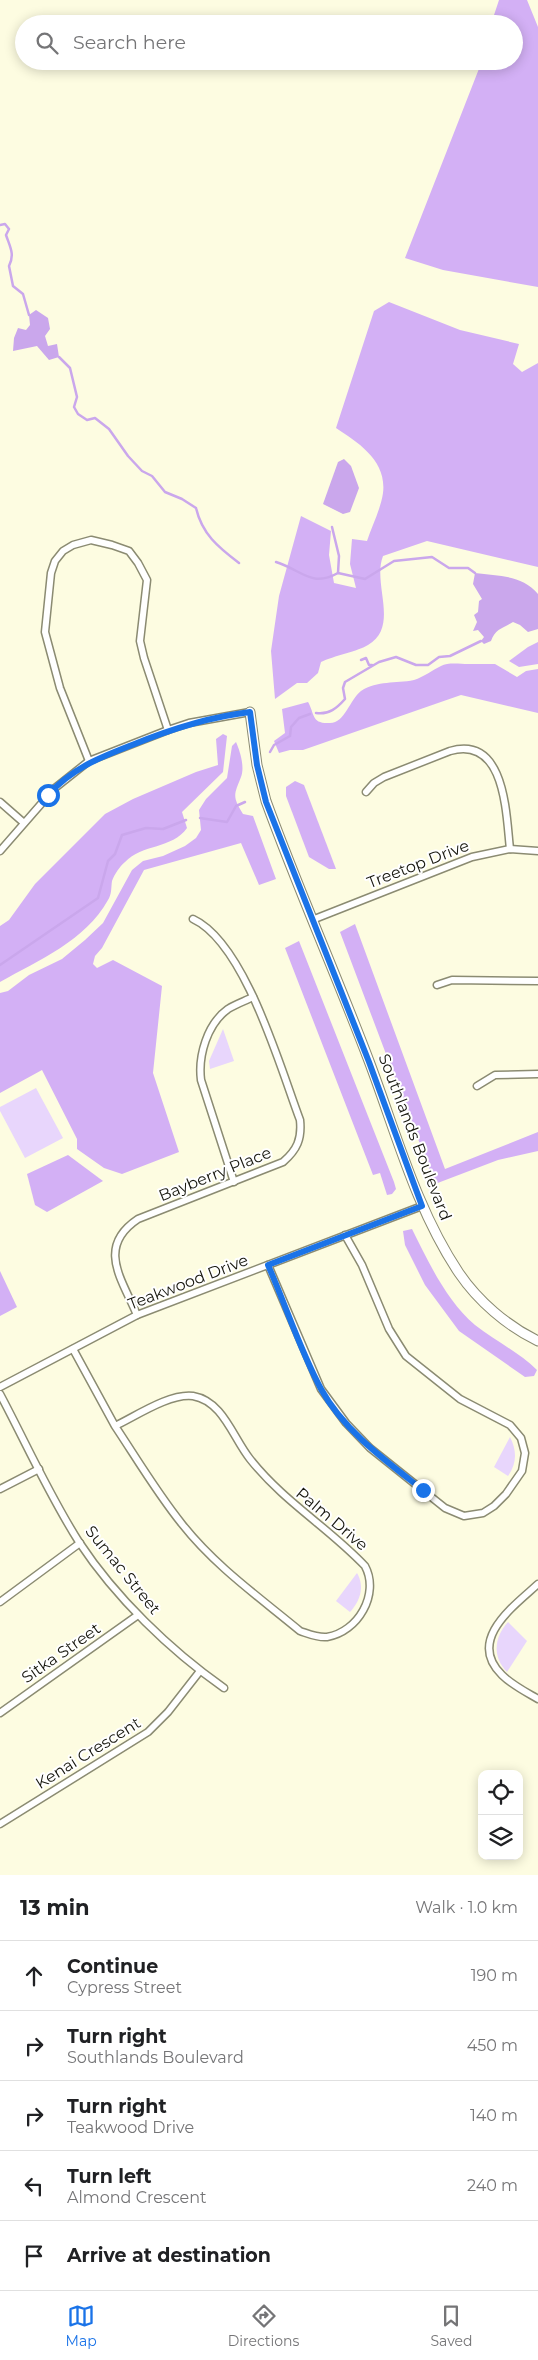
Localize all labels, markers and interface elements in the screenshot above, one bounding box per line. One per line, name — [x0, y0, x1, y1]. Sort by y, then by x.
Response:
search box — [15, 15, 523, 70]
icon: search — [33, 29, 61, 57]
text: Search here — [73, 31, 186, 54]
route start — [37, 784, 60, 807]
street label: Treetop Drive — [364, 836, 472, 892]
street label: Southlands Boulevard — [374, 1051, 456, 1223]
street label: Bayberry Place — [156, 1143, 274, 1205]
street label: Teakwood Drive — [125, 1250, 251, 1314]
route end — [412, 1479, 435, 1502]
street label: Palm Drive — [292, 1483, 372, 1555]
street label: Sumac Street — [81, 1522, 165, 1619]
street label: Sitka Street — [18, 1619, 105, 1687]
street label: Kenai Crescent — [32, 1713, 144, 1793]
map controls — [478, 1770, 523, 1860]
button: locate — [478, 1770, 523, 1815]
button: layers — [478, 1815, 523, 1860]
text: 13 min — [20, 1895, 89, 1920]
text: Walk · 1.0 km — [415, 1898, 518, 1917]
text: Continue — [67, 1955, 158, 1978]
icon: ahead — [20, 1962, 48, 1990]
text: 190 m — [471, 1966, 518, 1985]
text: Cypress Street — [67, 1978, 182, 1997]
text: Turn right — [67, 2025, 167, 2048]
icon: right — [20, 2032, 48, 2060]
text: 450 m — [467, 2036, 518, 2055]
text: Southlands Boulevard — [67, 2048, 244, 2067]
text: Turn right — [67, 2095, 167, 2118]
icon: right — [20, 2102, 48, 2130]
text: 140 m — [470, 2106, 518, 2125]
text: Teakwood Drive — [67, 2118, 194, 2137]
text: Turn left — [67, 2165, 152, 2188]
icon: left — [20, 2172, 48, 2200]
text: 240 m — [467, 2176, 518, 2195]
text: Almond Crescent — [67, 2188, 207, 2207]
icon: arrive — [20, 2242, 48, 2270]
text: Arrive at destination — [67, 2244, 271, 2267]
tab: Map — [66, 2302, 97, 2350]
tab: Directions — [228, 2302, 299, 2350]
tab: Saved — [430, 2302, 472, 2350]

